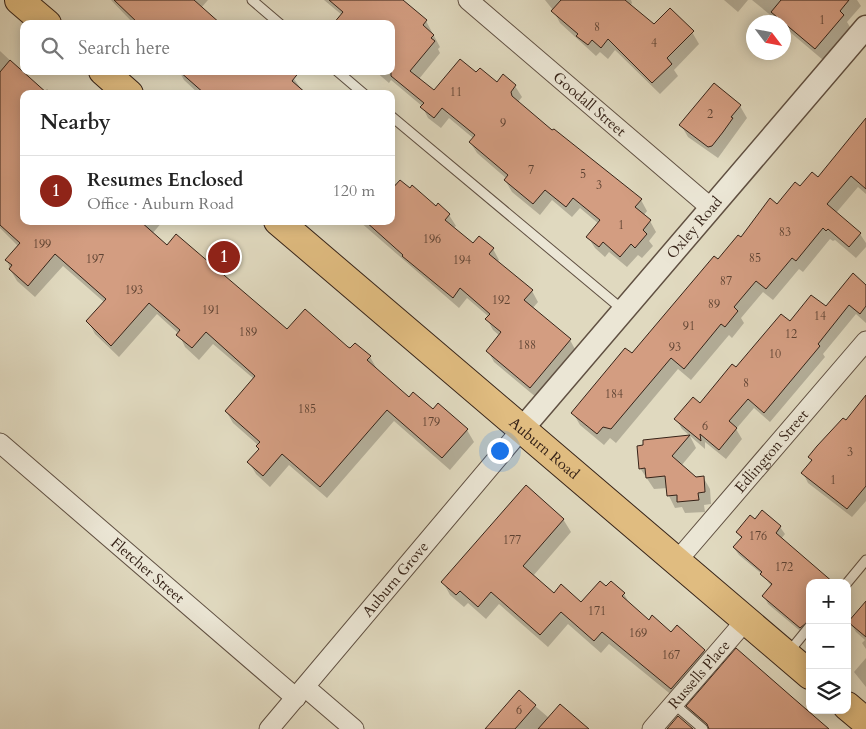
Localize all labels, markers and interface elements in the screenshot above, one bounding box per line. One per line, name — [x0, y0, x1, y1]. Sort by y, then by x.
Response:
house number: 1 — [819, 12, 825, 28]
north arrow — [746, 15, 791, 60]
house number: 8 — [594, 19, 600, 35]
search box — [20, 20, 395, 75]
icon: search — [38, 34, 66, 62]
text: Search here — [78, 35, 170, 61]
house number: 4 — [651, 35, 657, 51]
street label: Goodall Street — [549, 67, 631, 141]
house number: 11 — [450, 84, 462, 100]
house number: 2 — [707, 106, 713, 122]
text: Nearby — [40, 108, 111, 137]
house number: 9 — [500, 115, 506, 131]
house number: 7 — [528, 162, 534, 178]
house number: 5 — [580, 166, 586, 182]
text: Resumes Enclosed — [87, 167, 243, 193]
house number: 3 — [596, 177, 602, 193]
text: 1 — [52, 180, 60, 202]
text: 120 m — [333, 180, 375, 202]
street label: Oxley Road — [662, 192, 727, 263]
text: Office · Auburn Road — [87, 193, 234, 215]
house number: 1 — [618, 217, 624, 233]
house number: 83 — [779, 224, 791, 240]
house number: 196 — [423, 231, 441, 247]
house number: 199 — [33, 236, 51, 252]
pin: 1 — [208, 238, 240, 276]
house number: 85 — [749, 250, 761, 266]
house number: 197 — [86, 251, 104, 267]
house number: 194 — [453, 252, 471, 268]
house number: 87 — [720, 273, 732, 289]
house number: 193 — [125, 282, 143, 298]
house number: 192 — [492, 292, 510, 308]
house number: 89 — [708, 296, 720, 312]
house number: 191 — [202, 302, 220, 318]
house number: 14 — [814, 308, 826, 324]
house number: 91 — [683, 318, 695, 334]
house number: 189 — [239, 324, 257, 340]
house number: 12 — [785, 326, 797, 342]
house number: 188 — [518, 337, 536, 353]
house number: 93 — [669, 339, 681, 355]
house number: 10 — [769, 346, 781, 362]
house number: 8 — [743, 375, 749, 391]
house number: 184 — [605, 386, 623, 402]
house number: 185 — [298, 401, 316, 417]
street label: Edlington Street — [730, 405, 813, 497]
street label: Auburn Road — [505, 413, 584, 484]
house number: 179 — [422, 414, 440, 430]
house number: 6 — [702, 418, 708, 434]
your location — [487, 438, 513, 464]
house number: 3 — [847, 444, 853, 460]
house number: 1 — [830, 472, 836, 488]
house number: 176 — [749, 528, 767, 544]
house number: 177 — [503, 532, 521, 548]
street label: Fletcher Street — [107, 533, 189, 608]
street label: Auburn Grove — [358, 537, 433, 621]
house number: 172 — [775, 559, 793, 575]
map controls — [806, 579, 851, 714]
button: + — [806, 579, 851, 624]
house number: 171 — [588, 603, 606, 619]
button: − — [806, 624, 851, 669]
house number: 169 — [629, 625, 647, 641]
street label: Russells Place — [664, 636, 734, 713]
house number: 167 — [662, 647, 680, 663]
button: layers — [806, 669, 851, 714]
house number: 6 — [516, 702, 522, 718]

